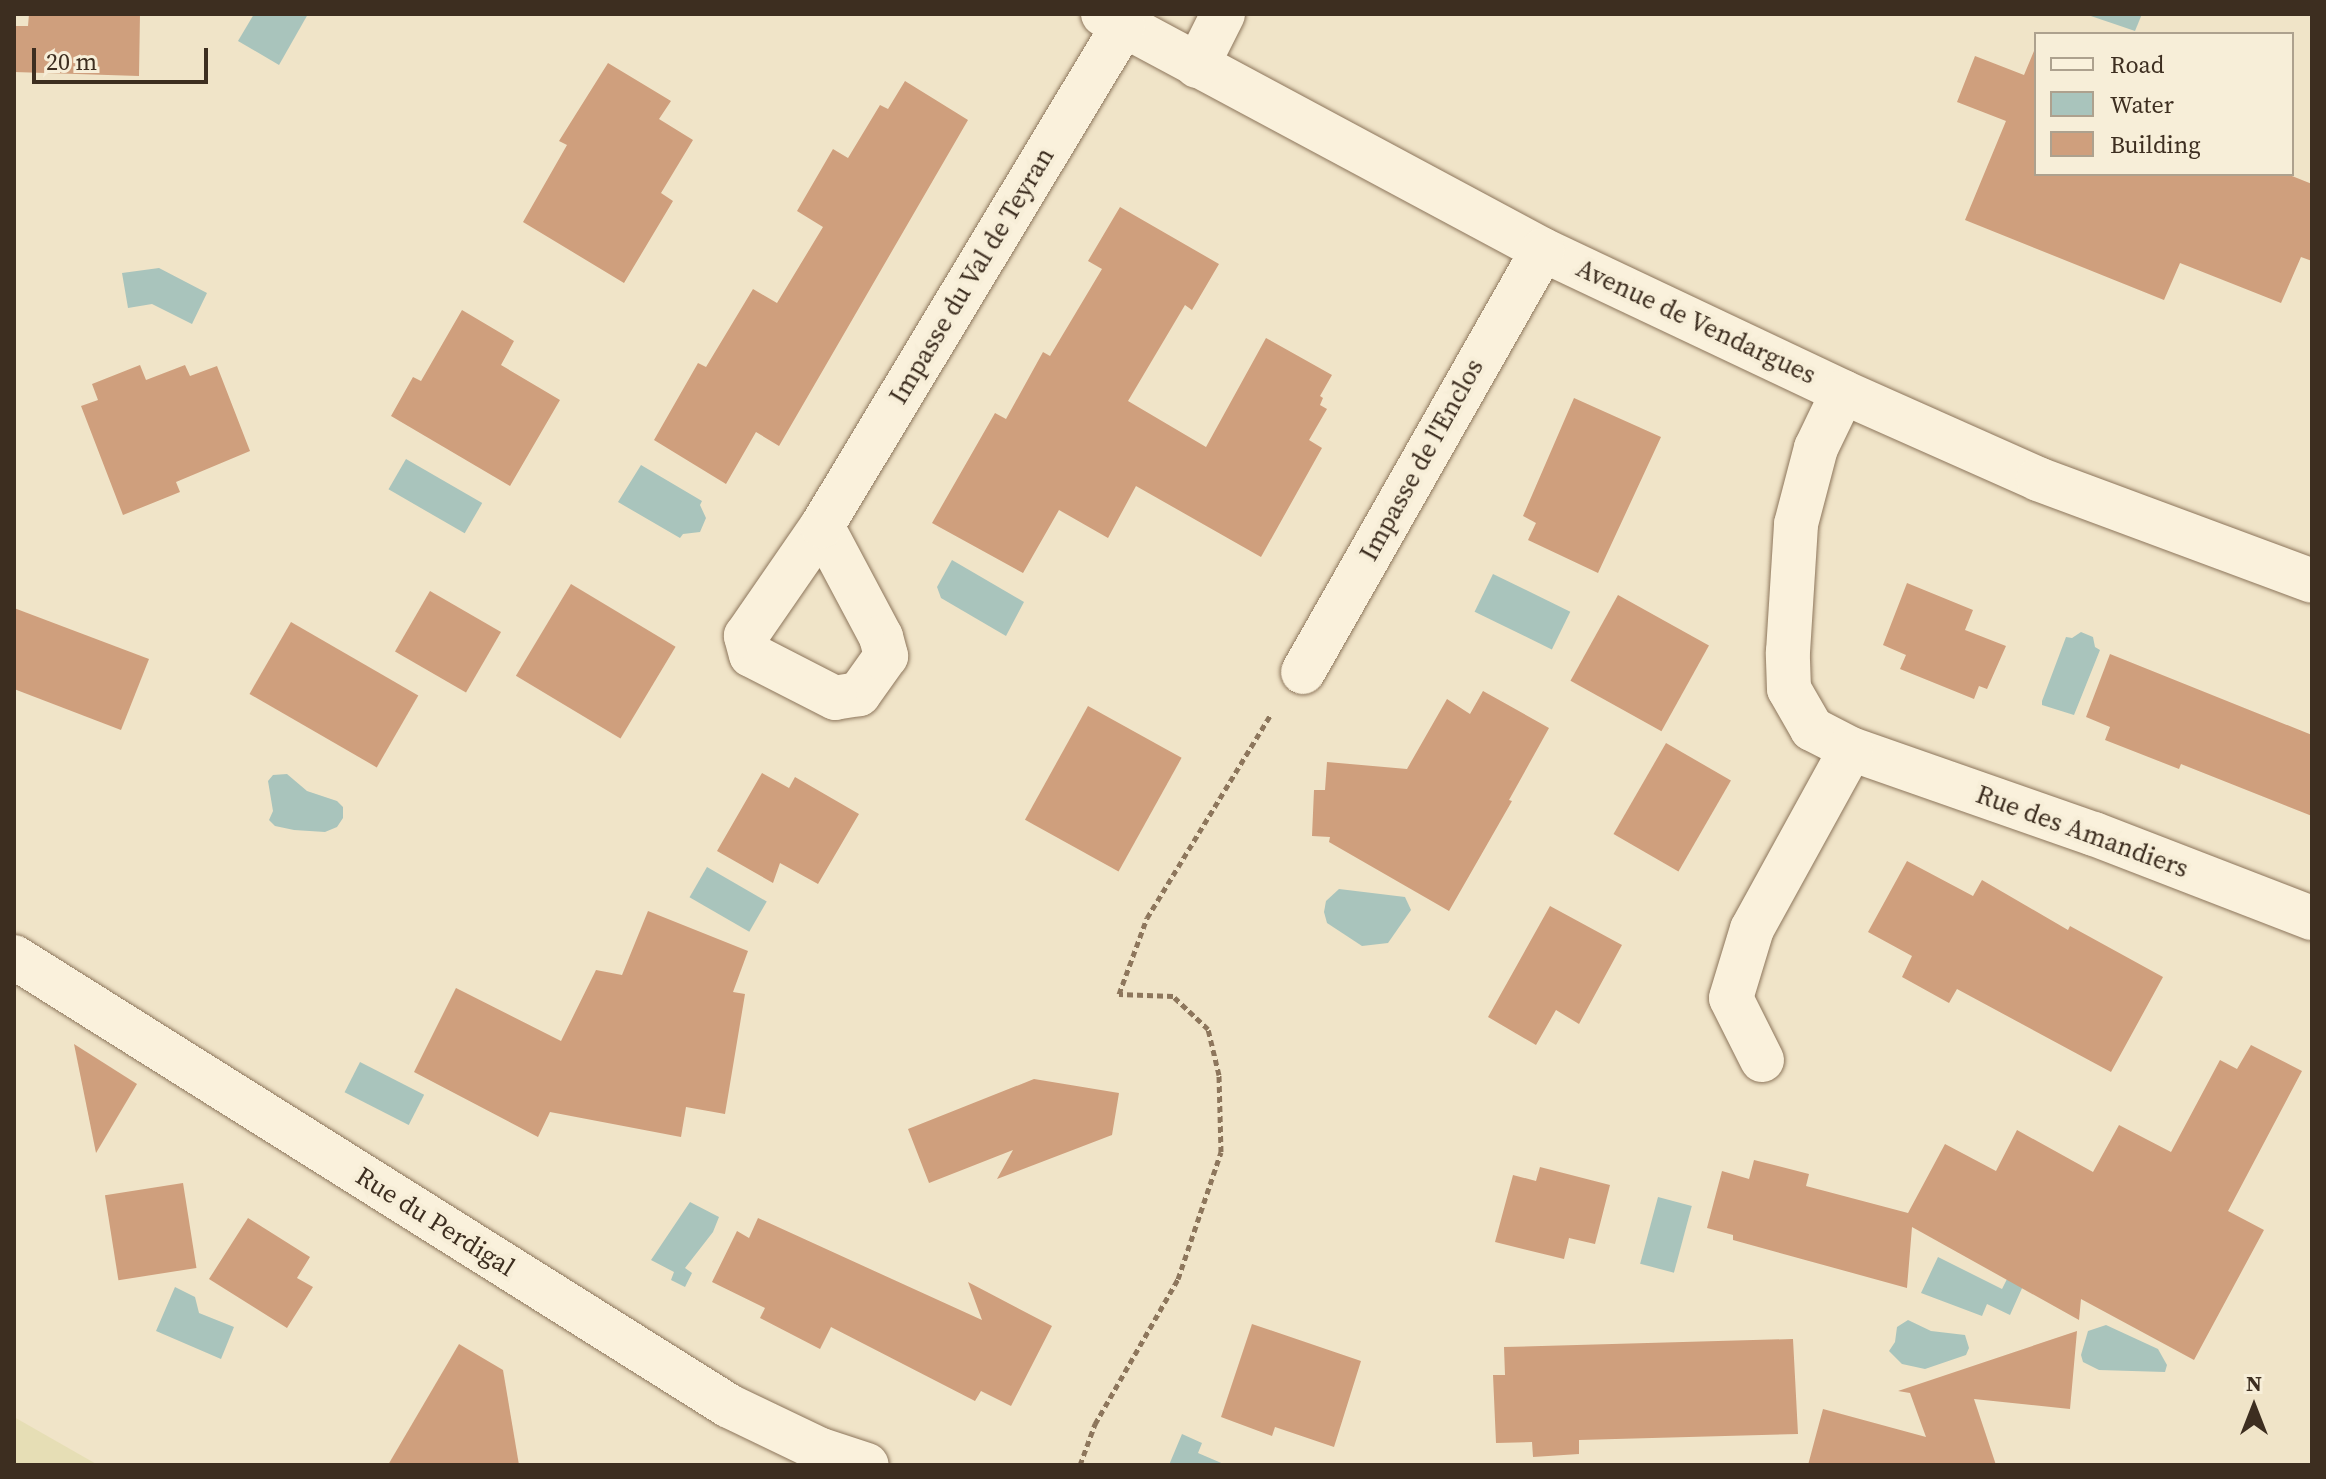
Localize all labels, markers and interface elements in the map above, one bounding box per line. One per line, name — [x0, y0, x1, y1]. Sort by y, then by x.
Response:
scale bar — [36, 32, 212, 82]
legend — [2034, 32, 2294, 176]
text: 20 m — [46, 45, 97, 78]
text: Road — [2110, 48, 2164, 81]
text: Water — [2110, 88, 2174, 121]
text: Building — [2110, 128, 2201, 161]
street label: Impasse du Val de Teyran — [883, 142, 1061, 410]
street label: Avenue de Vendargues — [1571, 253, 1821, 391]
street label: Impasse de l'Enclos — [1354, 354, 1490, 566]
street label: Rue des Amandiers — [1972, 779, 2192, 885]
street label: Rue du Perdigal — [350, 1161, 520, 1283]
north arrow — [2214, 1367, 2294, 1447]
text: N — [2246, 1368, 2262, 1398]

